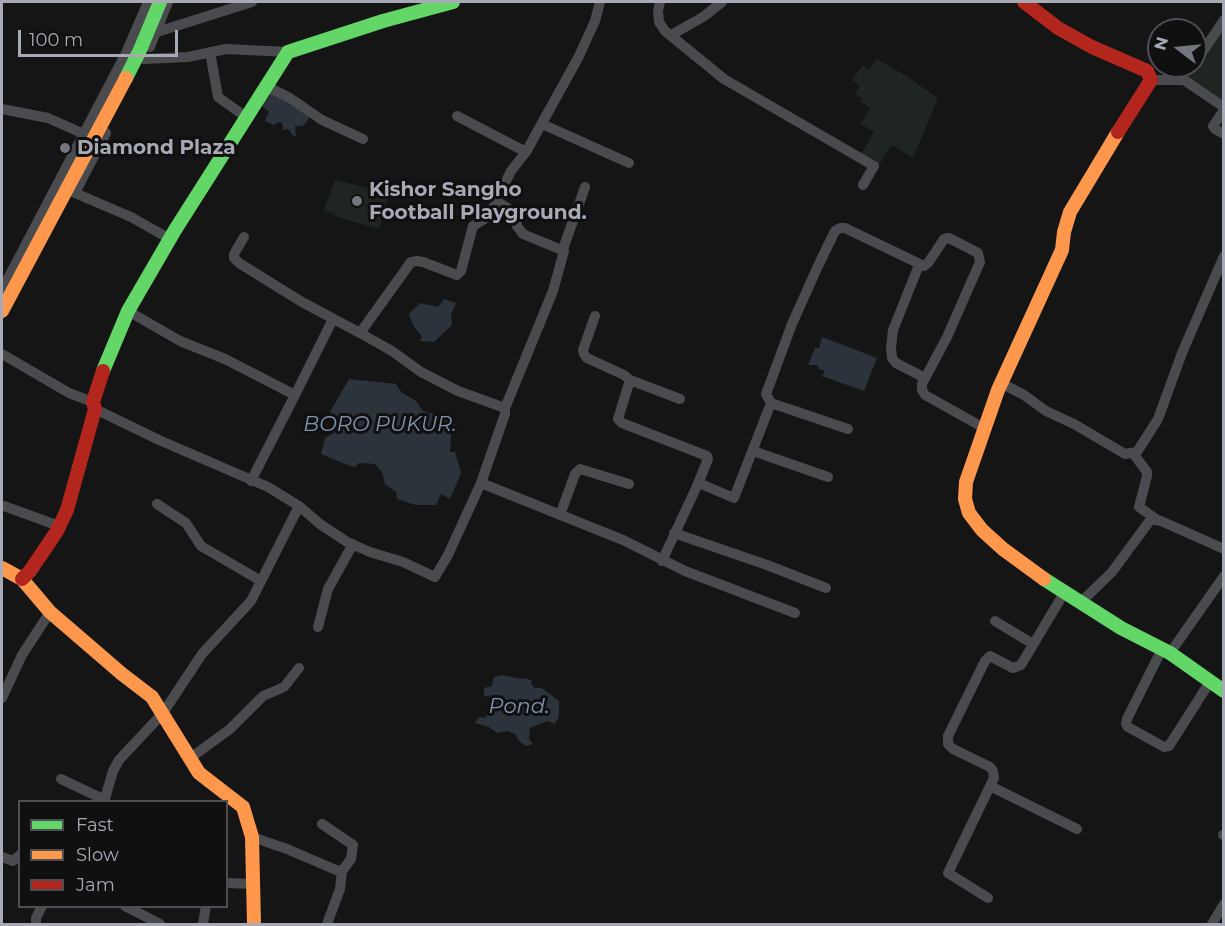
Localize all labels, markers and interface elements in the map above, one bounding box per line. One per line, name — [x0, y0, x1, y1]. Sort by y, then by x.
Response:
scale bar — [21, 18, 182, 56]
north arrow — [1147, 18, 1207, 78]
text: 100 m — [29, 29, 83, 51]
text: N — [1150, 35, 1172, 52]
place label: Diamond Plaza — [77, 136, 236, 160]
marker: Diamond Plaza — [58, 141, 72, 155]
place label: Kishor Sangho Football Playground. — [369, 178, 587, 225]
marker: Kishor Sangho Football Playground. — [350, 194, 364, 208]
water label: BORO PUKUR. — [303, 412, 457, 438]
water label: Pond. — [489, 694, 549, 720]
legend — [18, 800, 228, 908]
text: Fast — [76, 814, 114, 836]
text: Slow — [76, 844, 119, 866]
text: Jam — [76, 874, 115, 896]

